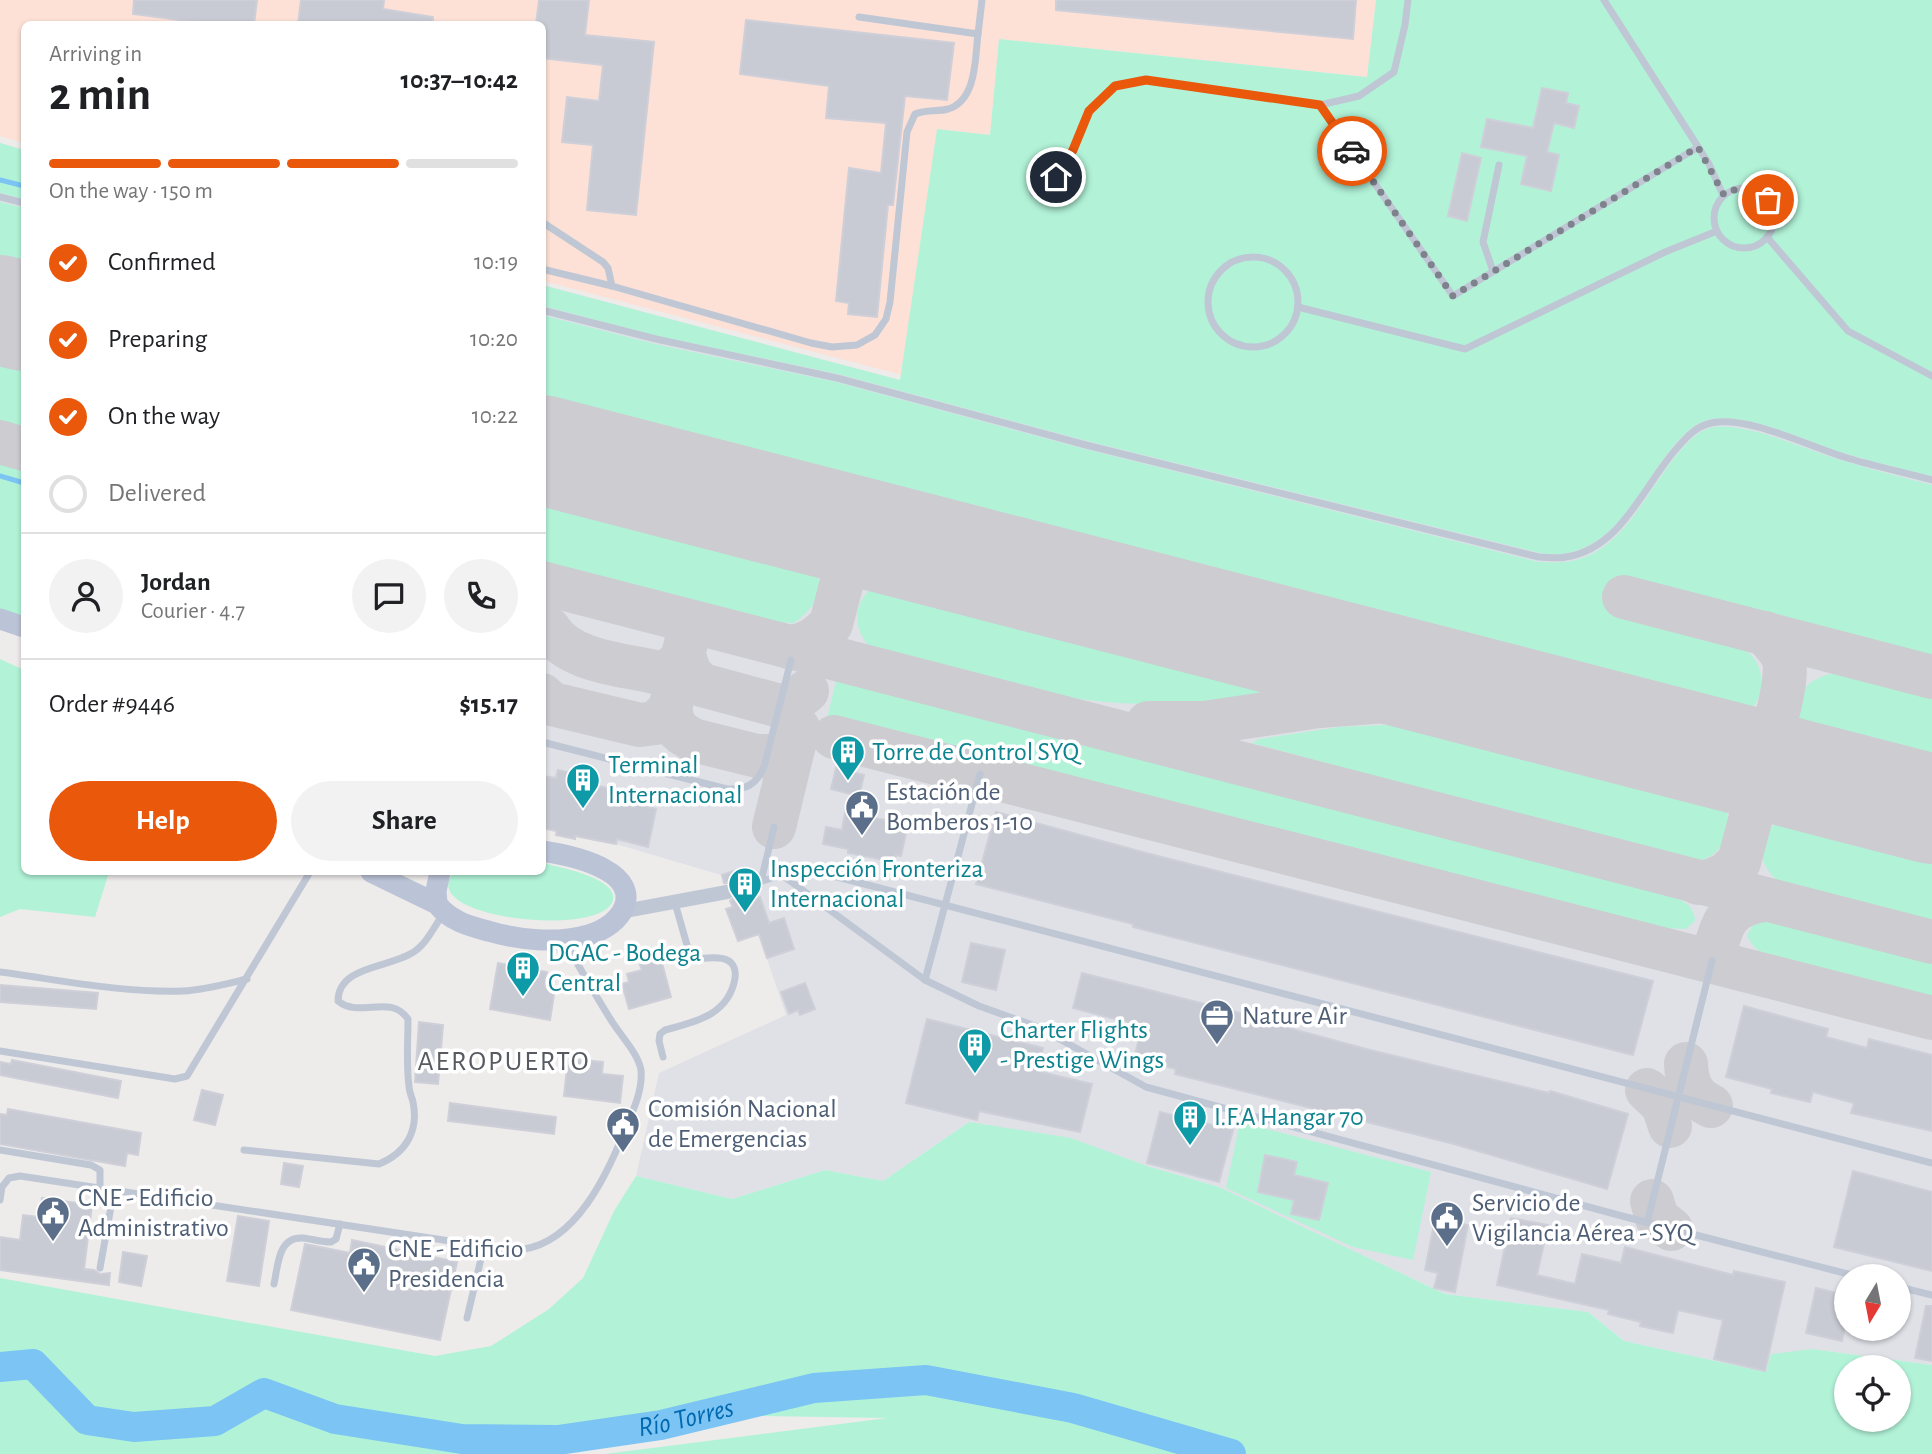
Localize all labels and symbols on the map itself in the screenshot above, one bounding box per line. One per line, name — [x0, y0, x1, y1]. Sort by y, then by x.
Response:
courier — [1317, 116, 1387, 186]
pin — [1026, 147, 1086, 207]
pin — [1738, 170, 1798, 230]
building icon: Torre de Control SYQ — [829, 733, 867, 782]
place label: Torre de Control SYQ — [872, 739, 1083, 765]
place label: Terminal Internacional — [608, 752, 743, 808]
building icon: Terminal Internacional — [564, 761, 602, 810]
place label: Estación de Bomberos 1-10 — [886, 779, 1033, 835]
public building icon: Estación de Bomberos 1-10 — [843, 788, 881, 837]
place label: Inspección Fronteriza Internacional — [770, 856, 983, 912]
building icon: Inspección Fronteriza Internacional — [726, 865, 764, 914]
place label: DGAC - Bodega Central — [548, 940, 701, 996]
building icon: DGAC - Bodega Central — [504, 949, 542, 998]
office icon: Nature Air — [1198, 997, 1236, 1046]
place label: Nature Air — [1242, 1003, 1348, 1029]
place label: Charter Flights - Prestige Wings — [1000, 1017, 1164, 1073]
building icon: Charter Flights - Prestige Wings — [956, 1026, 994, 1075]
district label: AEROPUERTO — [417, 1048, 591, 1076]
place label: Comisión Nacional de Emergencias — [648, 1096, 837, 1152]
building icon: I.F.A Hangar 70 — [1171, 1098, 1209, 1147]
place label: I.F.A Hangar 70 — [1214, 1104, 1364, 1130]
public building icon: Comisión Nacional de Emergencias — [604, 1105, 642, 1154]
place label: CNE - Edificio Administrativo — [78, 1185, 229, 1241]
place label: Servicio de Vigilancia Aérea - SYQ — [1472, 1190, 1697, 1246]
public building icon: CNE - Edificio Administrativo — [34, 1194, 72, 1243]
public building icon: Servicio de Vigilancia Aérea - SYQ — [1428, 1199, 1466, 1248]
place label: CNE - Edificio Presidencia — [388, 1236, 524, 1292]
public building icon: CNE - Edificio Presidencia — [345, 1245, 383, 1294]
north arrow — [1834, 1264, 1911, 1340]
water label: Río Torres — [636, 1394, 736, 1442]

